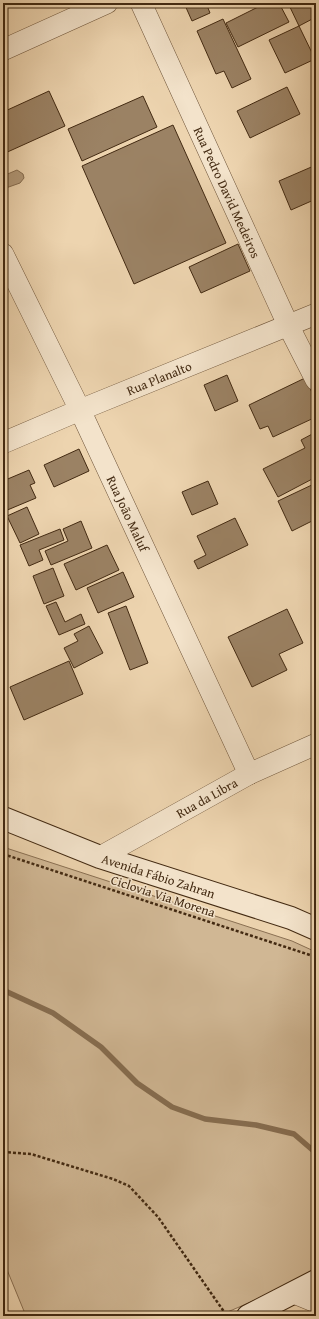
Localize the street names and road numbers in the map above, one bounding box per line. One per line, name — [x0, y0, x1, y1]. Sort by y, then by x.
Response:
street label: Rua Pedro David Medeiros — [189, 123, 266, 261]
street label: Rua Planalto — [124, 356, 195, 400]
street label: Rua João Maluf — [102, 472, 155, 556]
street label: Rua da Libra — [172, 772, 241, 822]
street label: Avenida Fábio Zahran — [99, 849, 218, 903]
street label: Ciclovia Via Morena — [108, 870, 218, 922]

